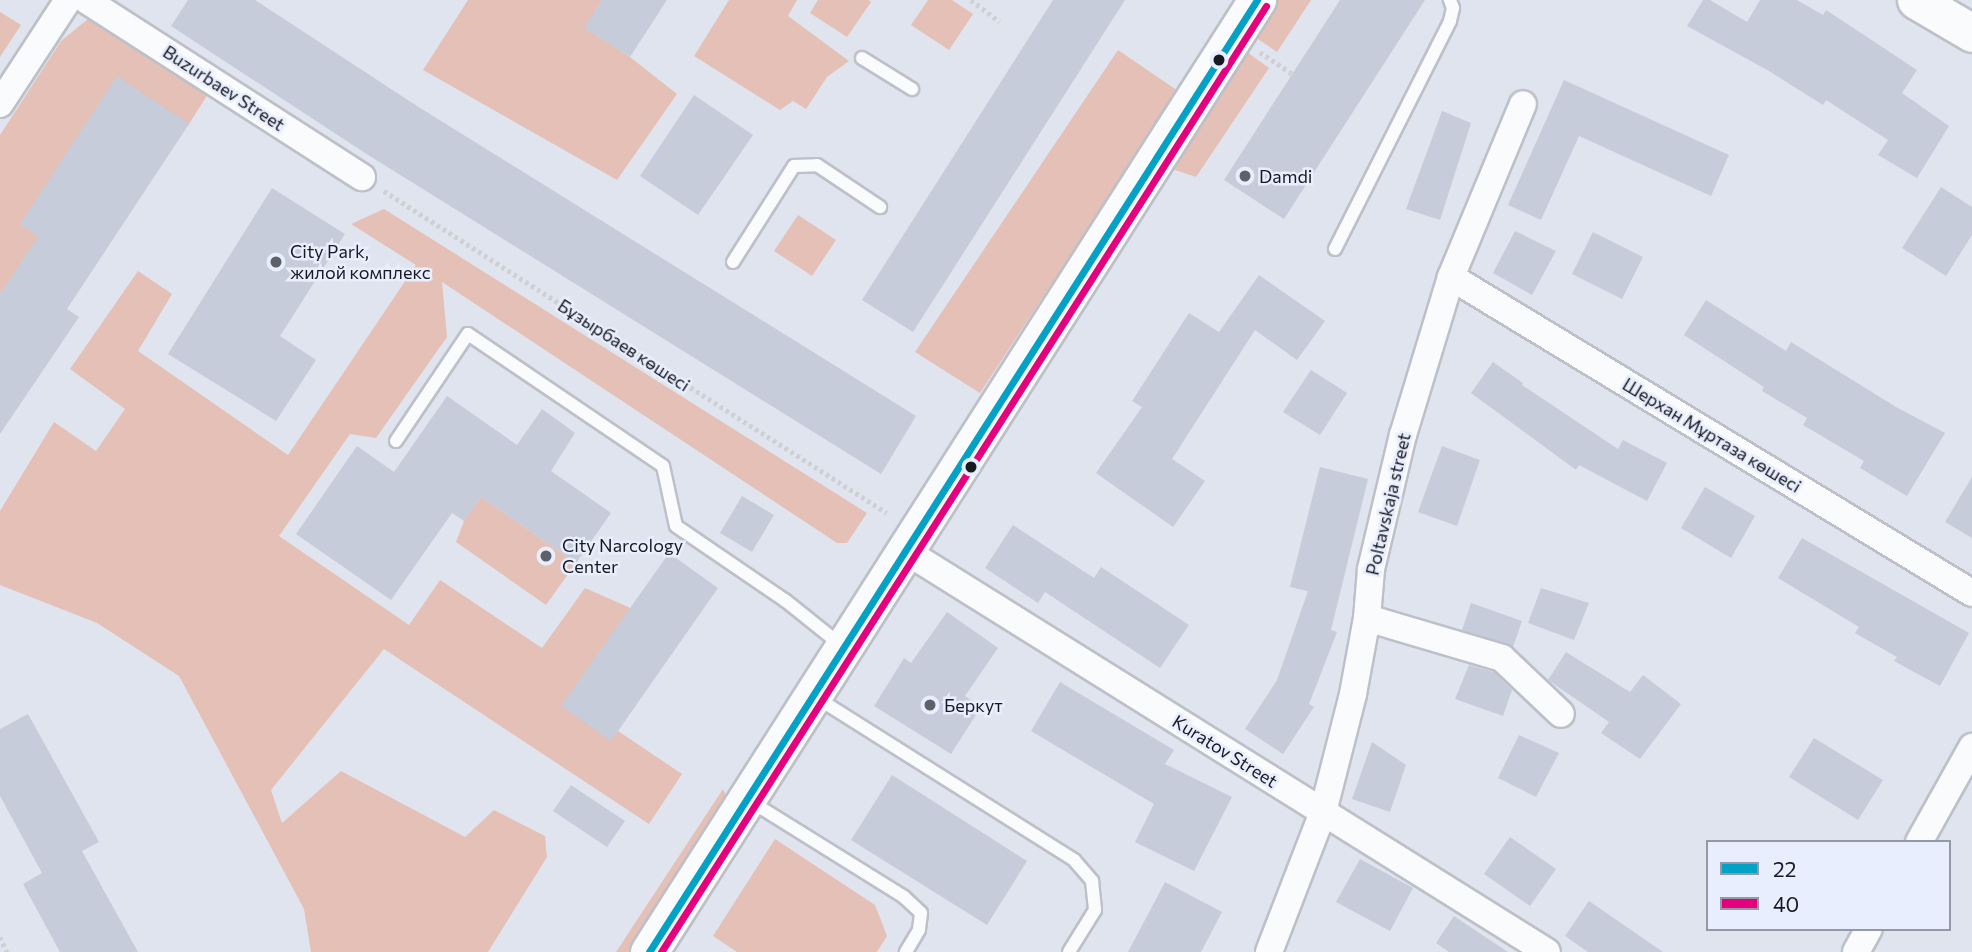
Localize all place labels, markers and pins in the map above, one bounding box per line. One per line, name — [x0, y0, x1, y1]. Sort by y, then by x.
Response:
unlabelled marker — [1212, 53, 1226, 67]
place label: Damdi — [1259, 165, 1312, 187]
marker: Damdi — [1237, 168, 1253, 184]
place label: City Park, жилой комплекс — [290, 241, 431, 284]
marker: City Park, жилой комплекс — [268, 254, 284, 270]
unlabelled marker — [964, 460, 978, 474]
place label: City Narcology Center — [562, 535, 683, 578]
marker: City Narcology Center — [536, 546, 556, 566]
place label: Беркут — [944, 694, 1003, 716]
marker: Беркут — [922, 697, 938, 713]

